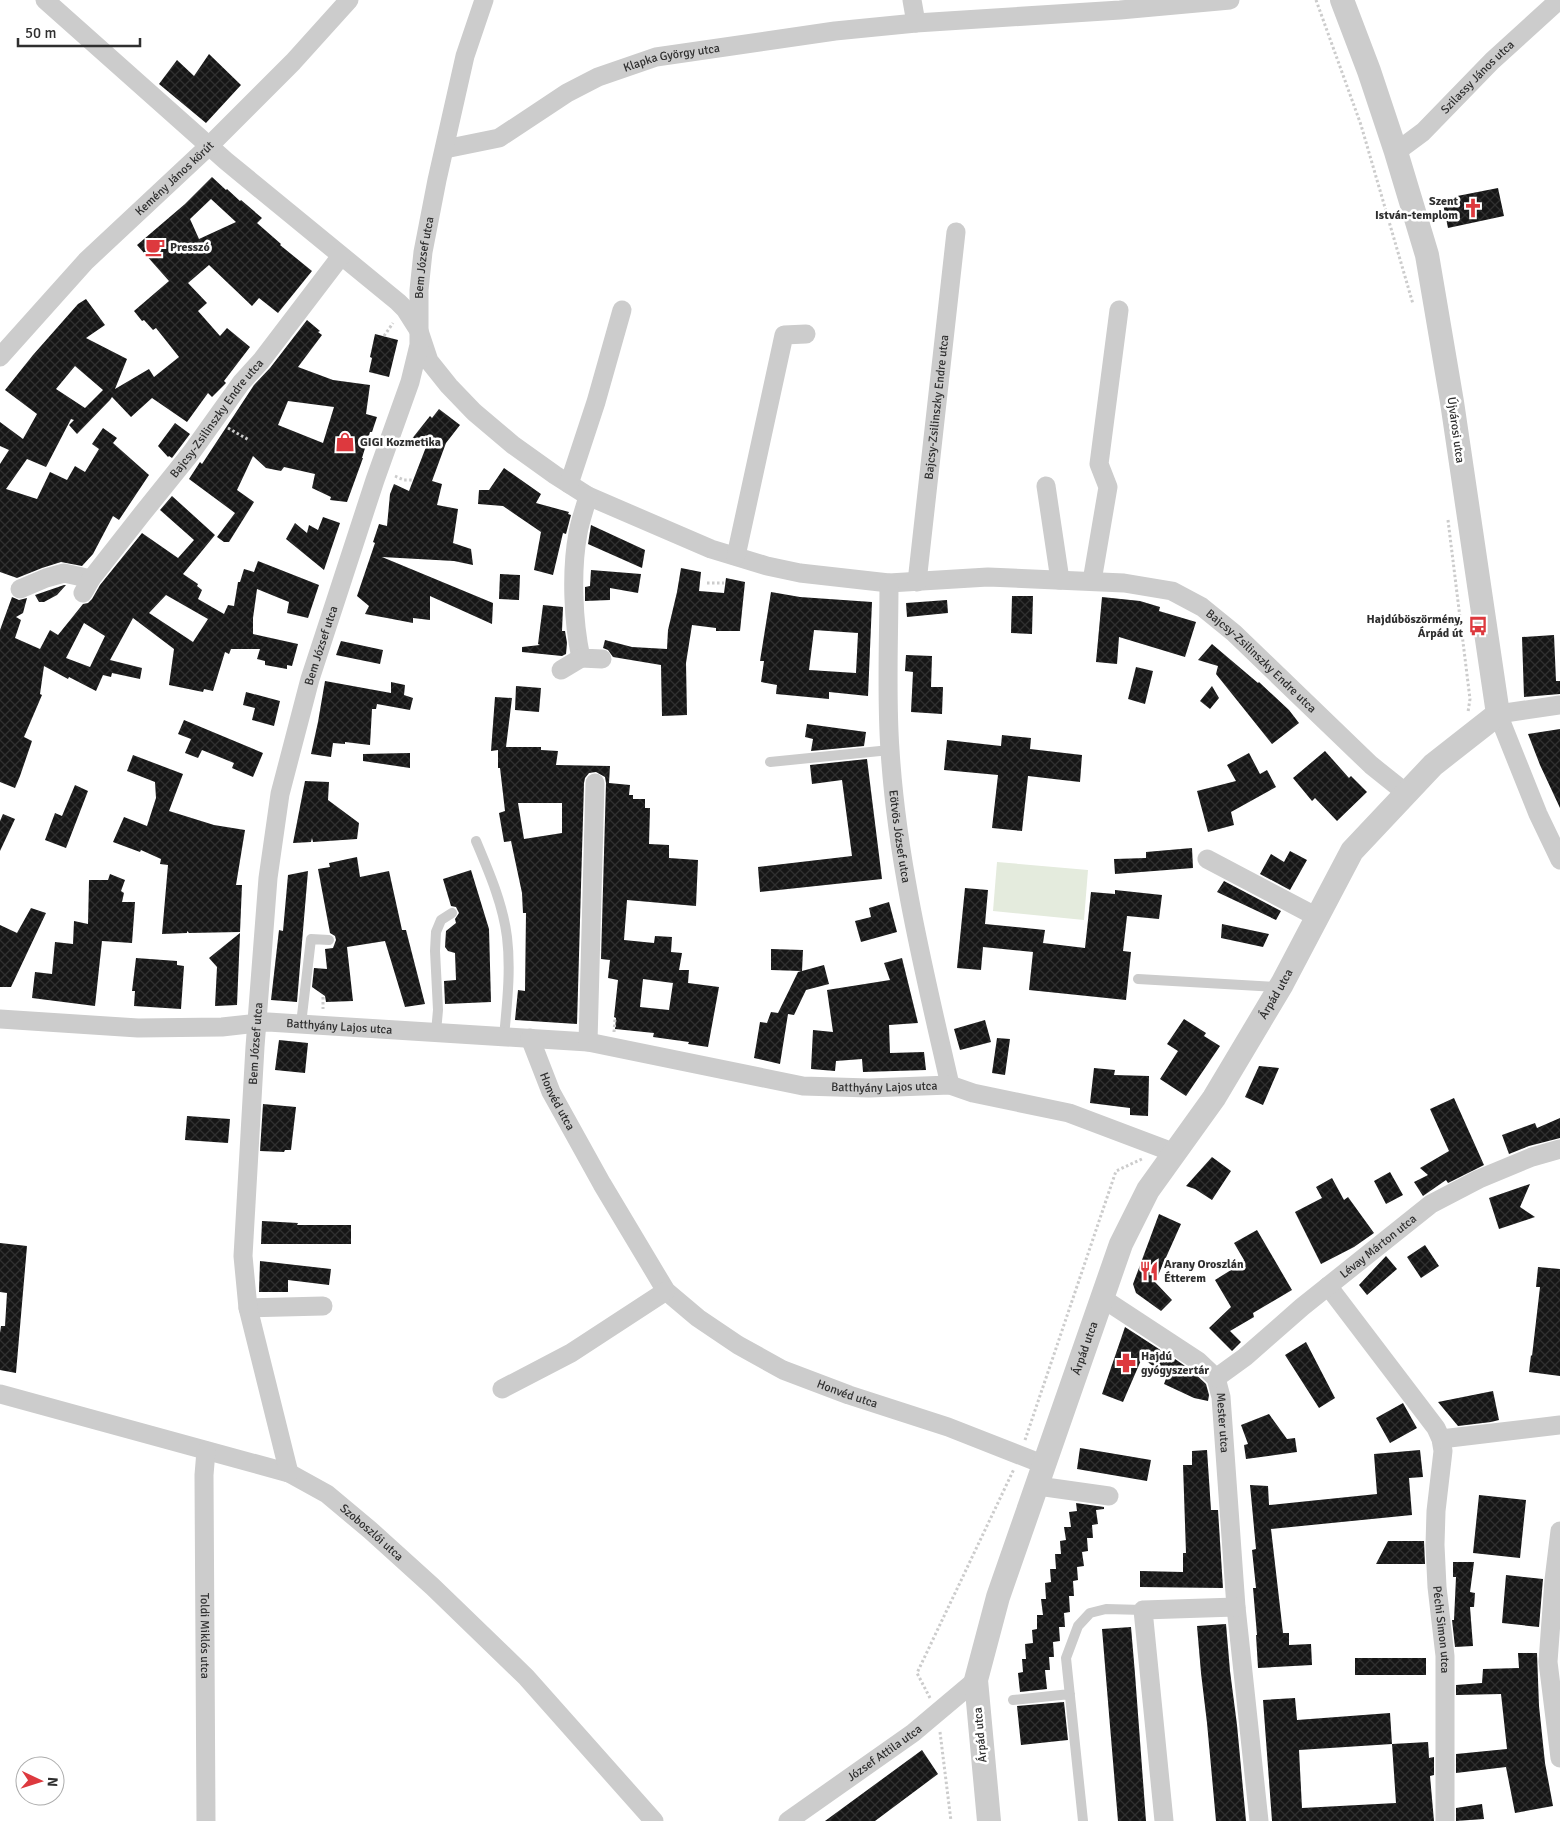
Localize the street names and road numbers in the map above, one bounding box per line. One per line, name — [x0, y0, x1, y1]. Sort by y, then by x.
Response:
street label: Szilassy János utca — [1438, 37, 1518, 117]
street label: Klapka György utca — [621, 41, 721, 76]
street label: Kemény János körút — [132, 138, 217, 219]
street label: Bem József utca — [412, 215, 438, 299]
street label: Bajcsy-Zsilinszky Endre utca — [921, 334, 953, 480]
street label: Bajcsy-Zsilinszky Endre utca — [167, 356, 267, 481]
street label: Újvárosi utca — [1443, 396, 1468, 464]
street label: Bem József utca — [302, 604, 341, 687]
street label: Bajcsy-Zsilinszky Endre utca — [1203, 606, 1319, 716]
street label: Eötvös József utca — [885, 789, 913, 884]
street label: Árpád utca — [1256, 966, 1297, 1022]
street label: Bem József utca — [246, 1002, 266, 1085]
street label: Batthyány Lajos utca — [286, 1016, 393, 1038]
street label: Honvéd utca — [536, 1070, 578, 1133]
street label: Batthyány Lajos utca — [831, 1078, 938, 1096]
street label: Lévay Márton utca — [1337, 1211, 1420, 1282]
street label: Árpád utca — [1069, 1320, 1101, 1377]
street label: Honvéd utca — [815, 1376, 879, 1412]
street label: Mester utca — [1213, 1392, 1232, 1453]
street label: Szoboszlói utca — [337, 1501, 406, 1564]
street label: Péchi Simon utca — [1429, 1585, 1452, 1673]
street label: Toldi Miklós utca — [197, 1593, 212, 1679]
street label: Árpád utca — [971, 1707, 990, 1763]
street label: József Attila utca — [844, 1722, 925, 1785]

